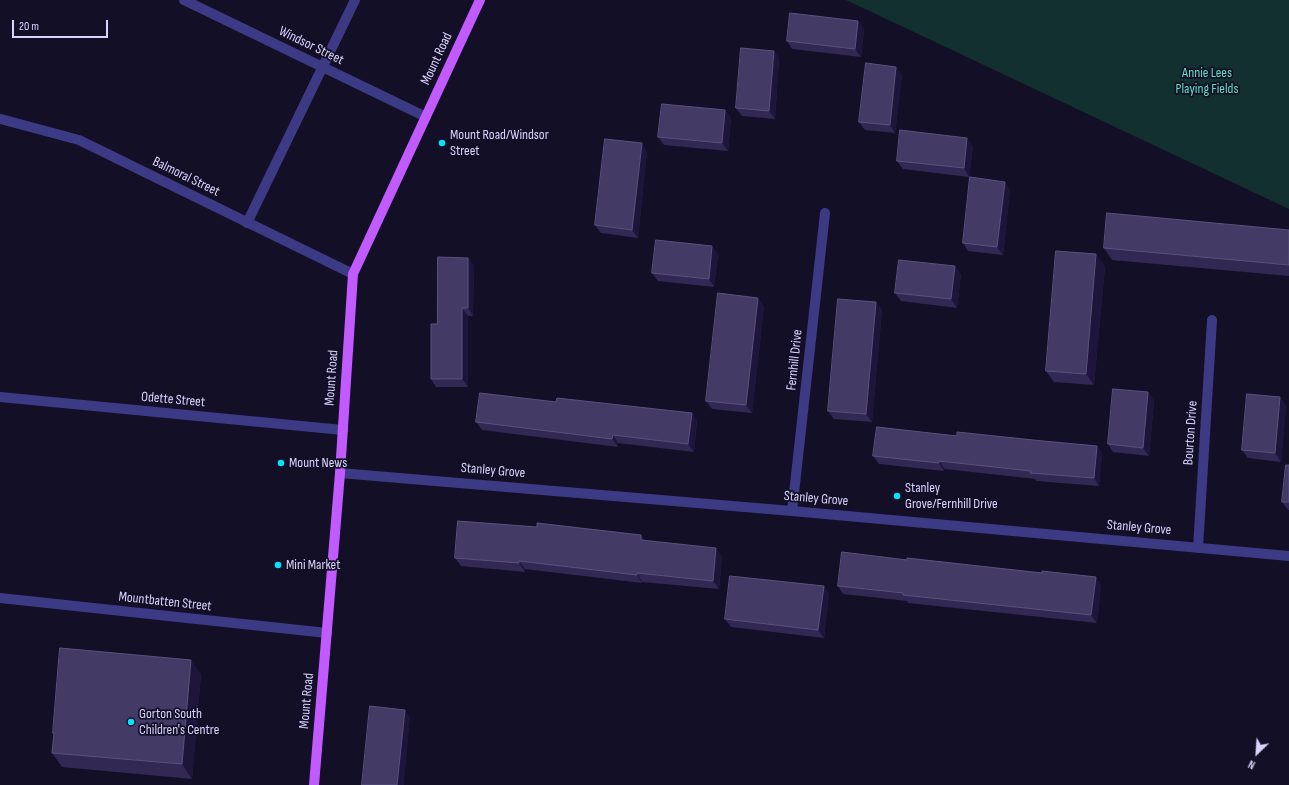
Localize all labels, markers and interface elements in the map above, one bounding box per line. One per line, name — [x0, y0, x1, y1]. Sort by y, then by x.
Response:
scale bar — [14, 12, 110, 38]
text: 20 m — [19, 19, 39, 34]
street label: Windsor Street — [276, 23, 346, 69]
street label: Mount Road — [418, 30, 456, 88]
park label: Annie Lees Playing Fields — [1176, 65, 1238, 98]
place label: Mount Road/Windsor Street — [450, 127, 549, 160]
marker: Mount Road/Windsor Street — [437, 138, 447, 148]
street label: Balmoral Street — [150, 154, 222, 200]
street label: Fernhill Drive — [783, 329, 807, 391]
street label: Mount Road — [322, 350, 342, 406]
street label: Odette Street — [140, 389, 206, 411]
street label: Bourton Drive — [1180, 400, 1202, 466]
place label: Mount News — [289, 455, 347, 471]
marker: Mount News — [276, 458, 286, 468]
street label: Stanley Grove — [460, 460, 526, 482]
place label: Stanley Grove/Fernhill Drive — [905, 480, 998, 512]
street label: Stanley Grove — [783, 488, 849, 510]
marker: Stanley Grove/Fernhill Drive — [892, 491, 902, 501]
street label: Stanley Grove — [1106, 517, 1172, 539]
place label: Mini Market — [286, 557, 340, 573]
marker: Mini Market — [273, 560, 283, 570]
street label: Mountbatten Street — [118, 589, 212, 615]
street label: Mount Road — [296, 672, 318, 730]
place label: Gorton South Children's Centre — [139, 706, 219, 738]
marker: Gorton South Children's Centre — [126, 717, 136, 727]
north arrow — [1237, 733, 1277, 773]
text: N — [1246, 757, 1257, 771]

